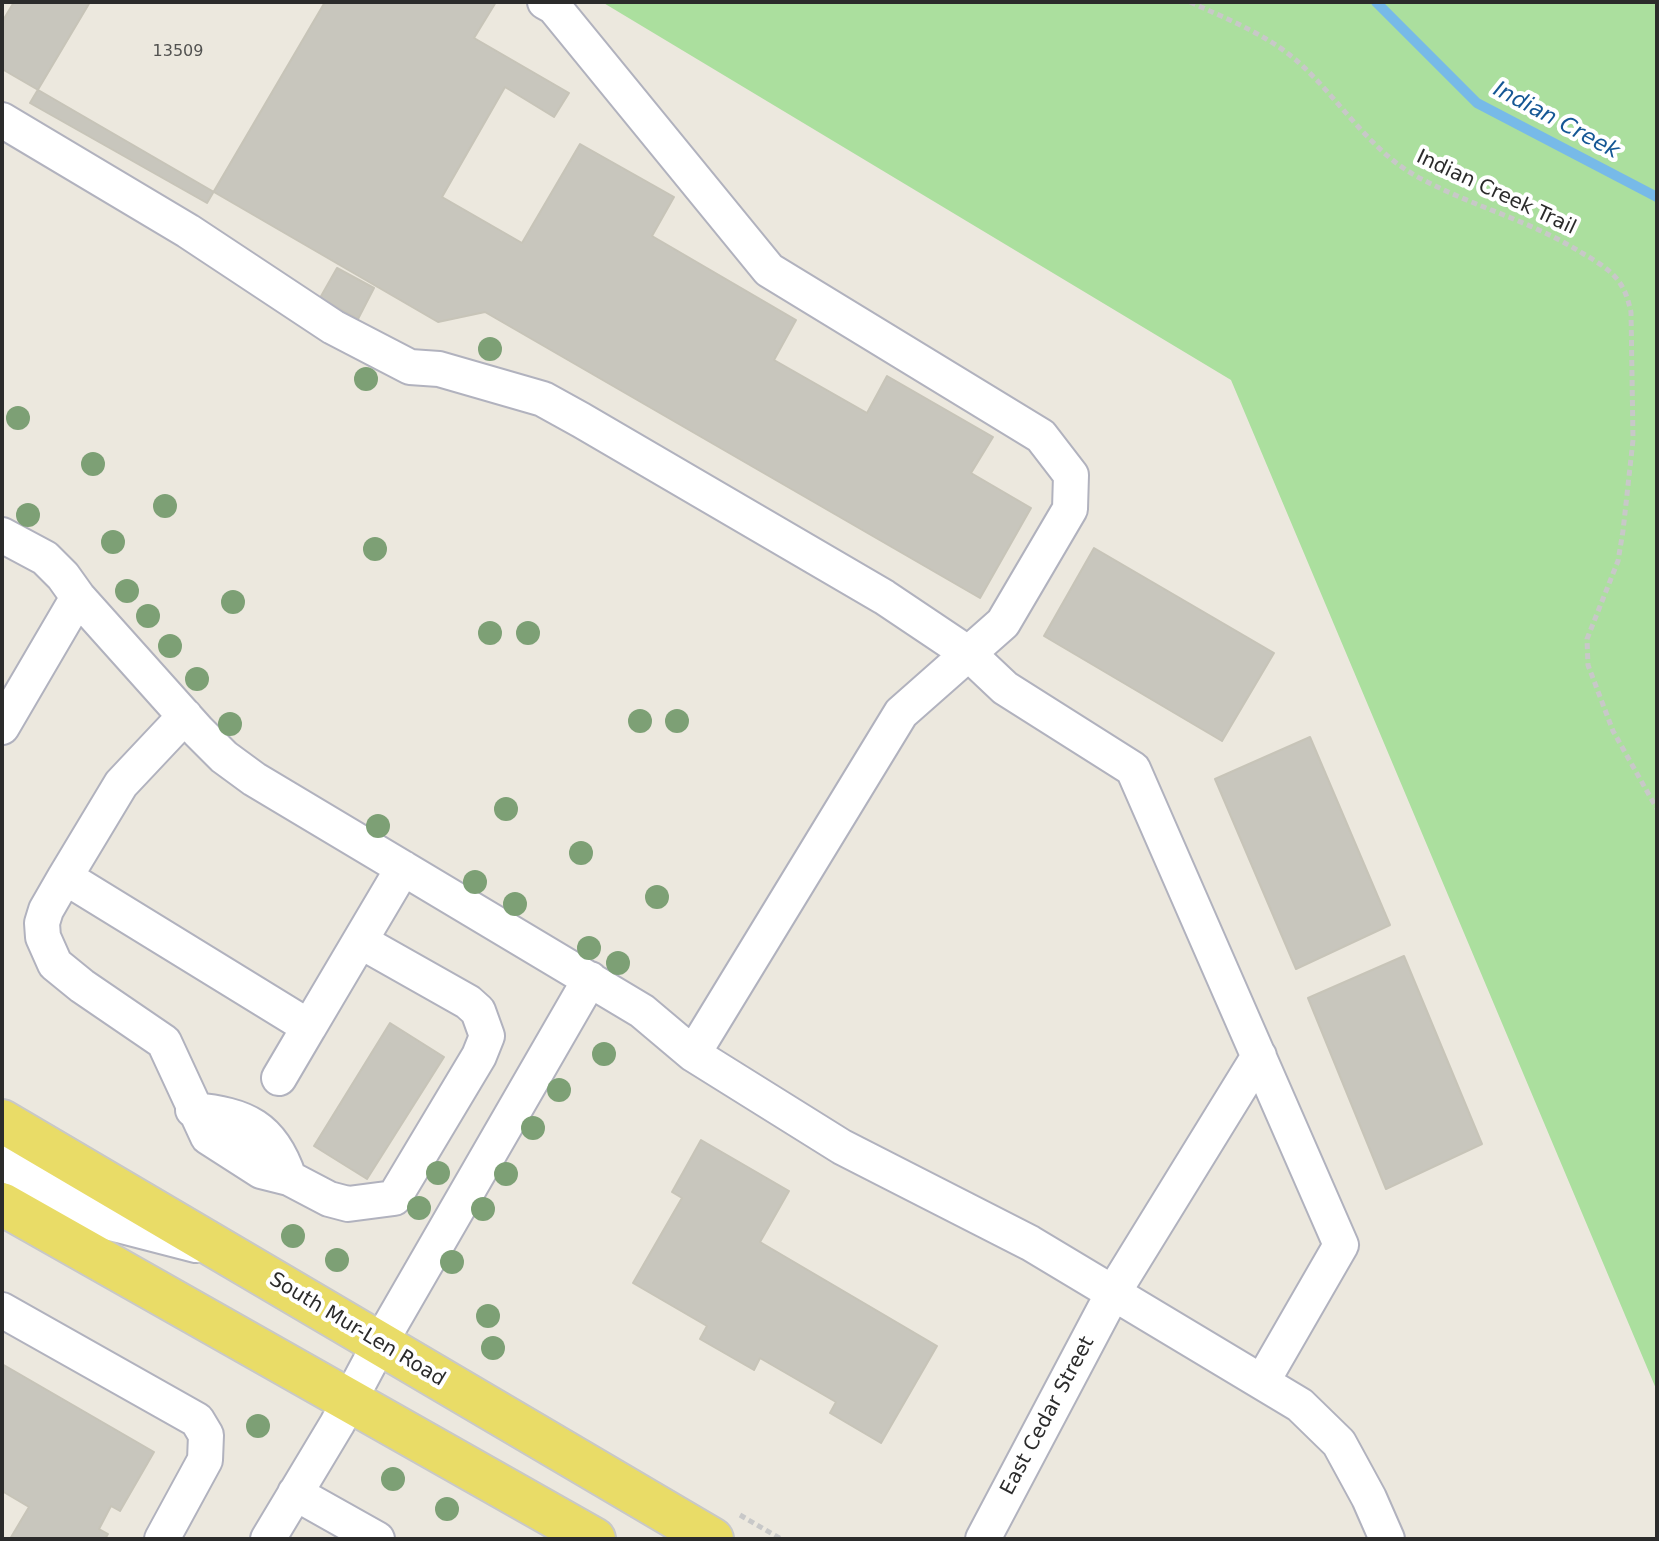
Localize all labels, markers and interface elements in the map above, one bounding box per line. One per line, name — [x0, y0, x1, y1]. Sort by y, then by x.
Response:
house number: 13509 — [153, 42, 203, 62]
water label: Indian Creek — [1488, 77, 1624, 165]
street label: Indian Creek Trail — [1412, 146, 1580, 240]
street label: South Mur-Len Road — [265, 1268, 449, 1392]
street label: East Cedar Street — [996, 1333, 1100, 1499]

